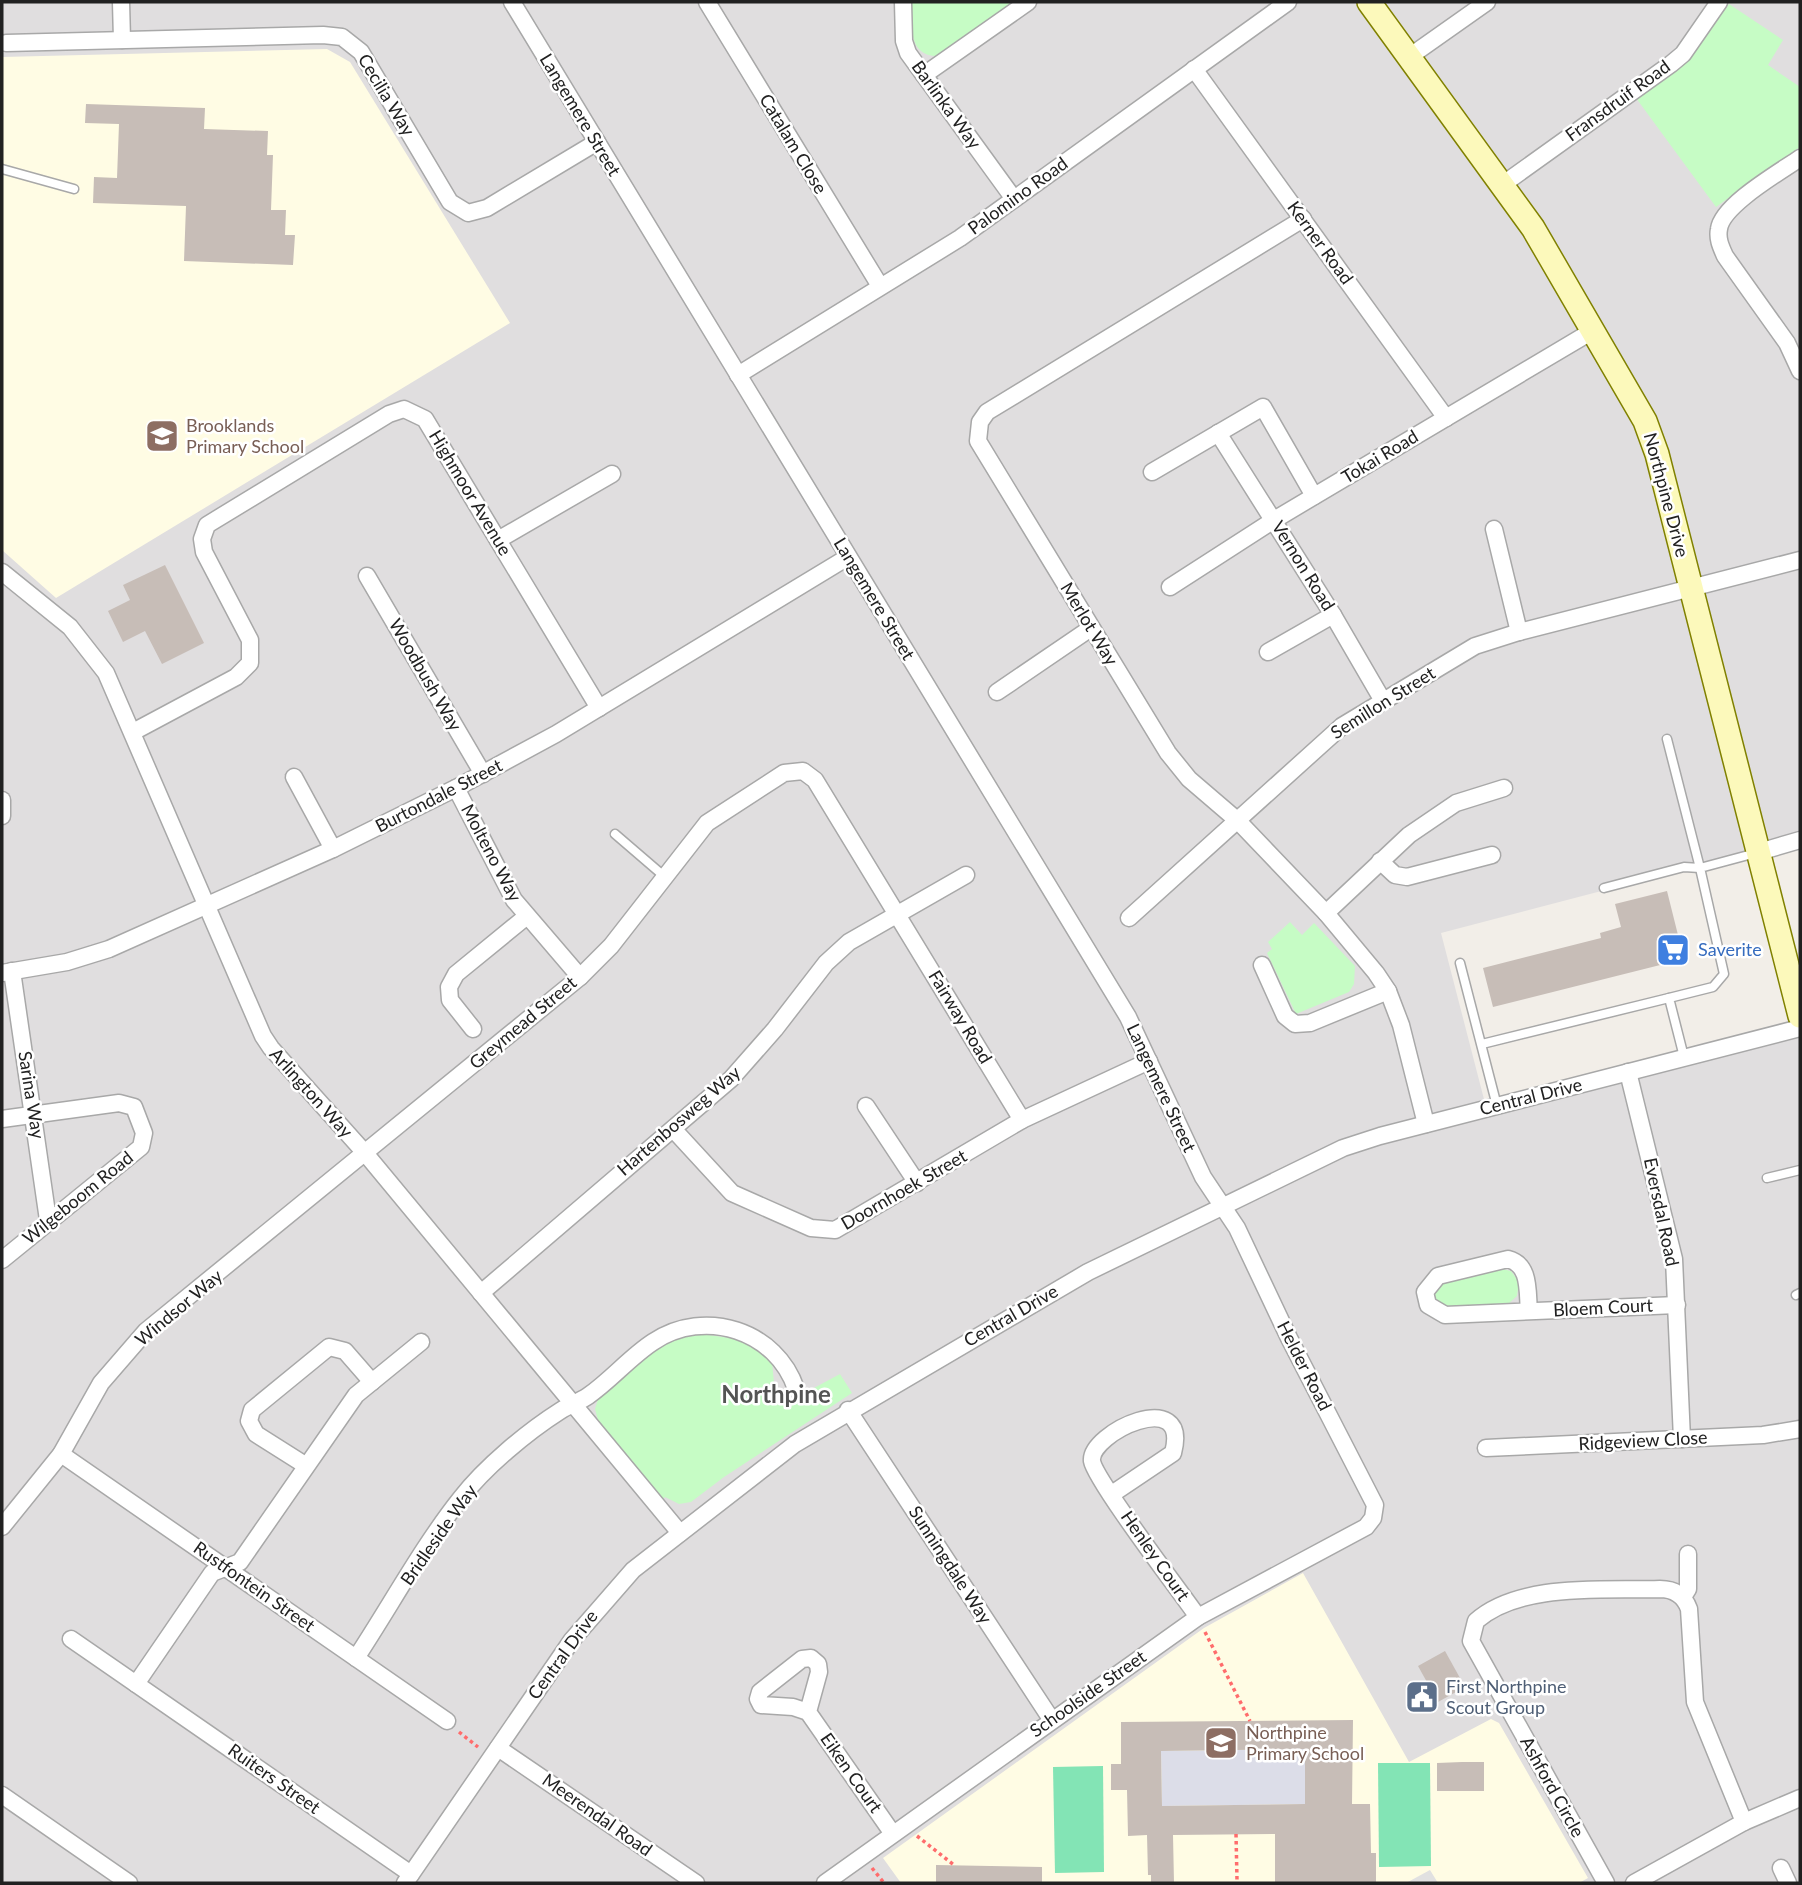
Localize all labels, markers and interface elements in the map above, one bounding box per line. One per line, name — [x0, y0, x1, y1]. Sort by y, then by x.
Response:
street label: Cecilia Way — [354, 49, 420, 140]
street label: Langemere Street — [536, 49, 626, 180]
street label: Fransdruif Road — [1561, 55, 1674, 146]
street label: Barlinka Way — [907, 56, 987, 153]
street label: Catalam Close — [755, 90, 832, 197]
street label: Palomino Road — [963, 152, 1072, 239]
street label: Kerner Road — [1283, 196, 1358, 288]
place label: Brooklands Primary School — [186, 414, 304, 457]
school or university icon: Brooklands Primary School — [143, 417, 181, 455]
street label: Tokai Road — [1337, 425, 1422, 488]
street label: Highmoor Avenue — [425, 426, 517, 559]
street label: Northpine Drive — [1640, 430, 1694, 560]
street label: Vernon Road — [1268, 517, 1340, 614]
street label: Langemere Street — [830, 533, 920, 664]
street label: Merlot Way — [1056, 578, 1124, 670]
street label: Woodbush Way — [385, 614, 467, 735]
street label: Semillon Street — [1326, 661, 1439, 743]
street label: Burtondale Street — [371, 753, 506, 837]
street label: Molteno Way — [457, 800, 527, 906]
supermarket icon: Saverite — [1654, 931, 1692, 969]
place label: Saverite — [1698, 938, 1762, 960]
street label: Fairway Road — [924, 966, 997, 1067]
street label: Greymead Street — [464, 971, 581, 1073]
street label: Langemere Street — [1123, 1020, 1201, 1156]
street label: Arlington Way — [266, 1043, 358, 1142]
street label: Sarina Way — [14, 1049, 50, 1141]
street label: Hartenbosweg Way — [612, 1060, 745, 1180]
street label: Central Drive — [1477, 1073, 1584, 1119]
street label: Doornhoek Street — [837, 1144, 971, 1234]
street label: Wilgeboom Road — [18, 1146, 137, 1248]
street label: Eversdal Road — [1640, 1155, 1684, 1268]
street label: Windsor Way — [130, 1264, 227, 1350]
street label: Central Drive — [960, 1279, 1061, 1351]
street label: Bloem Court — [1552, 1293, 1654, 1321]
street label: Helder Road — [1273, 1317, 1337, 1414]
district label: Northpine — [721, 1379, 831, 1408]
street label: Ridgeview Close — [1578, 1426, 1708, 1454]
street label: Bridleside Way — [395, 1479, 481, 1589]
street label: Sunningdale Way — [905, 1501, 998, 1628]
street label: Henley Court — [1117, 1506, 1195, 1605]
street label: Rustfontein Street — [190, 1536, 320, 1637]
street label: Central Drive — [522, 1606, 602, 1703]
street label: Schoolside Street — [1025, 1645, 1150, 1741]
place label: First Northpine Scout Group — [1446, 1675, 1567, 1718]
public building icon: First Northpine Scout Group — [1403, 1678, 1441, 1716]
place label: Northpine Primary School — [1246, 1721, 1364, 1764]
school or university icon: Northpine Primary School — [1202, 1724, 1240, 1762]
street label: Eiken Court — [816, 1728, 888, 1817]
street label: Ashford Circle — [1516, 1732, 1590, 1841]
street label: Ruiters Street — [224, 1738, 325, 1818]
street label: Meerendal Road — [538, 1768, 657, 1860]

